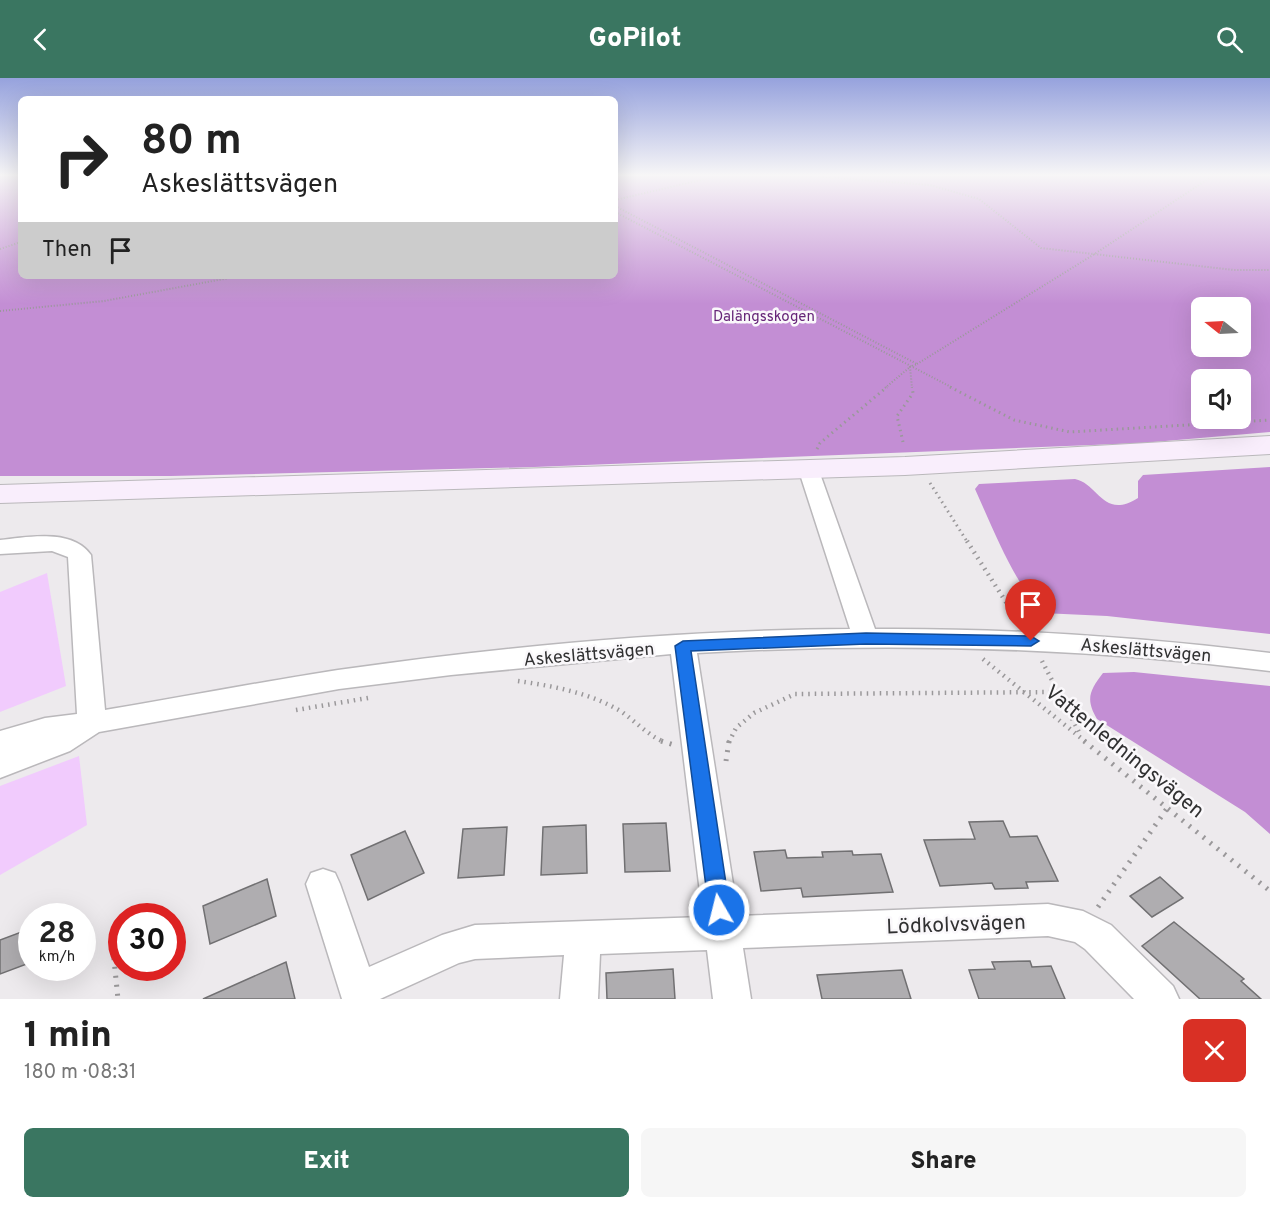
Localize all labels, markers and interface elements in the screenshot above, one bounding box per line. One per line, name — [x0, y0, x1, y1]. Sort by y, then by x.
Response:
text: GoPilot — [589, 22, 681, 56]
icon: back — [24, 23, 57, 56]
icon: search — [1213, 23, 1246, 56]
text: 80 m — [141, 116, 242, 169]
icon: right — [42, 120, 120, 198]
text: Askeslättsvägen — [141, 168, 338, 202]
icon: arrive — [104, 234, 137, 267]
text: Then — [42, 237, 92, 264]
north arrow — [1191, 297, 1251, 357]
map controls — [1191, 297, 1251, 429]
park label: Dalängsskogen — [713, 308, 815, 327]
button: sound — [1191, 369, 1251, 429]
pin — [1005, 579, 1056, 641]
icon: arrive — [1014, 588, 1047, 621]
street label: Askeslättsvägen — [1079, 634, 1212, 669]
street label: Askeslättsvägen — [523, 638, 656, 673]
street label: Vattenledningsvägen — [1039, 679, 1209, 825]
position arrow — [687, 878, 751, 942]
speed limit sign: 30 — [108, 903, 186, 981]
street label: Lödkolvsvägen — [886, 910, 1026, 941]
text: 28 — [38, 916, 76, 953]
text: km/h — [39, 948, 75, 967]
text: 1 min — [24, 1014, 112, 1060]
button: close — [1183, 1019, 1246, 1082]
text: 180 m · 08:31 — [24, 1060, 136, 1086]
button: Exit — [24, 1128, 629, 1197]
button: Share — [641, 1128, 1246, 1197]

